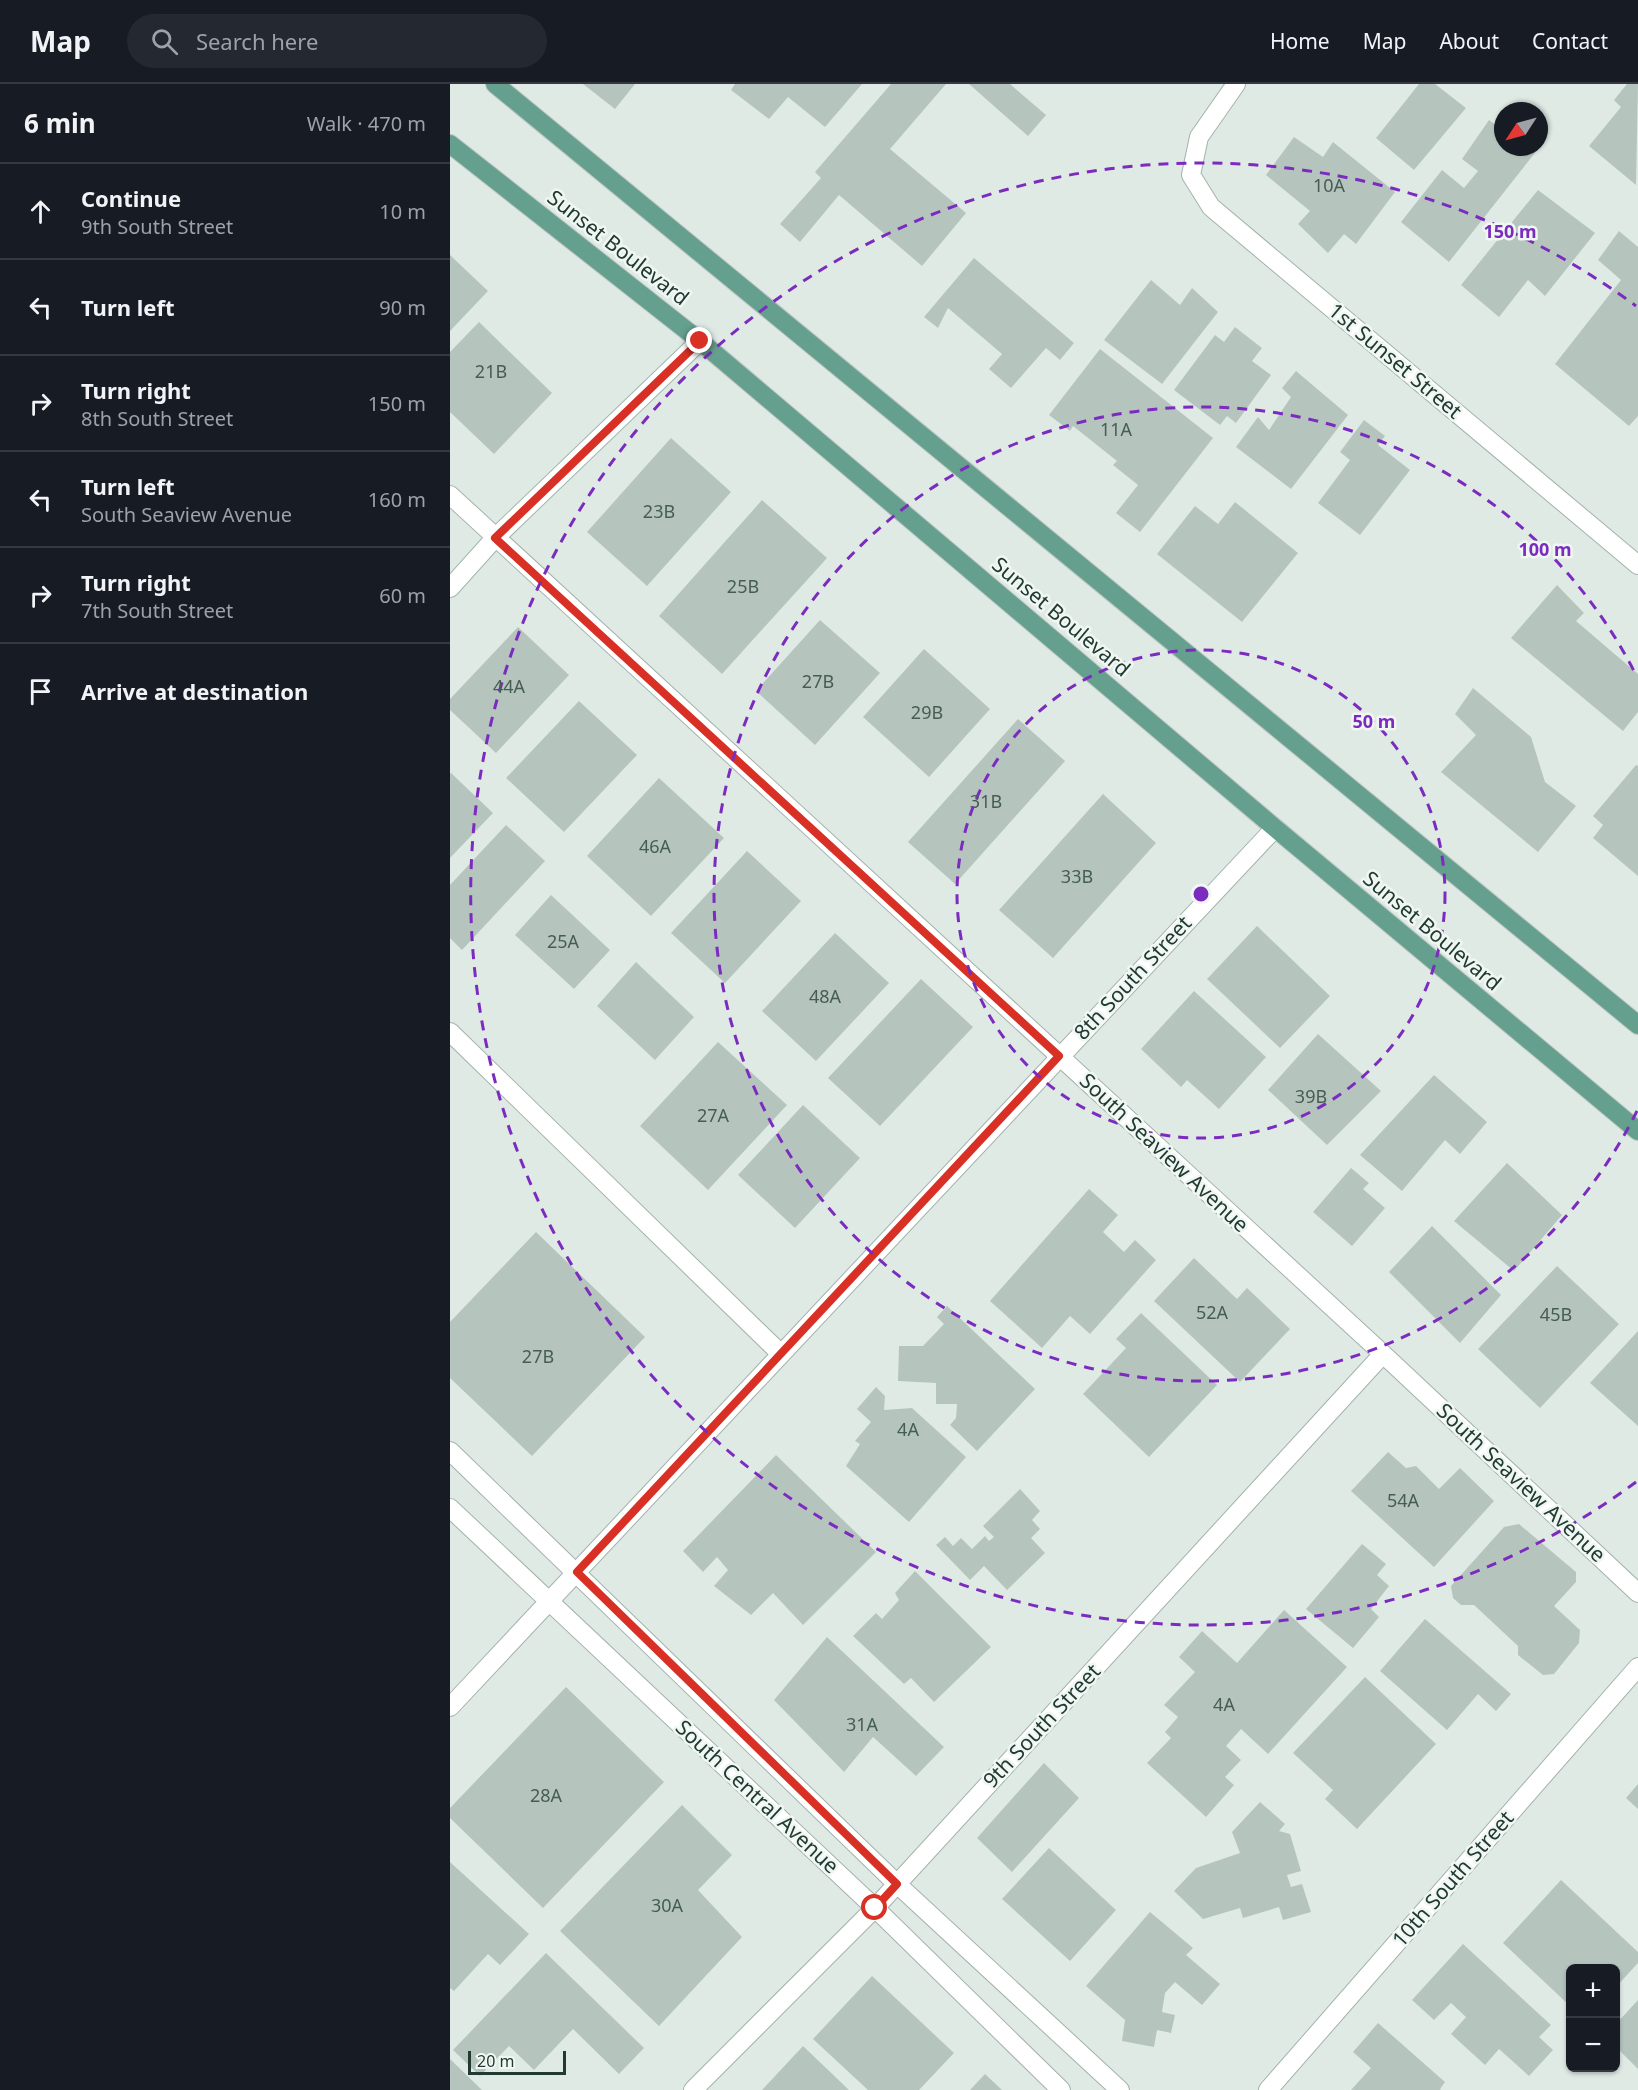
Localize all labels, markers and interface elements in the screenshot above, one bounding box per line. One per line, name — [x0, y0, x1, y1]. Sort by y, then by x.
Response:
search box — [127, 14, 547, 68]
text: Map — [30, 22, 91, 60]
icon: search — [148, 25, 181, 58]
text: Search here — [196, 26, 318, 56]
text: Home — [1270, 27, 1330, 55]
text: Map — [1363, 27, 1406, 55]
text: About — [1439, 27, 1499, 55]
text: Contact — [1532, 27, 1608, 55]
north arrow — [1494, 102, 1548, 156]
text: 6 min — [24, 105, 96, 141]
text: Walk · 470 m — [307, 110, 426, 137]
house number: 10A — [1313, 173, 1346, 197]
text: Continue — [81, 183, 181, 213]
street label: Sunset Boulevard — [542, 183, 695, 311]
icon: ahead — [24, 195, 57, 228]
text: 10 m — [379, 198, 426, 225]
text: 9th South Street — [81, 213, 233, 240]
text: 150 m — [1483, 219, 1537, 243]
icon: left — [24, 291, 57, 324]
text: Turn left — [81, 292, 175, 322]
text: 90 m — [379, 294, 426, 321]
street label: 1st Sunset Street — [1323, 296, 1469, 425]
route end — [686, 327, 712, 353]
house number: 21B — [475, 359, 507, 383]
text: Turn right — [81, 375, 191, 405]
icon: right — [24, 387, 57, 420]
text: 150 m — [368, 390, 426, 417]
text: 8th South Street — [81, 405, 233, 432]
house number: 11A — [1100, 417, 1133, 441]
text: Turn left — [81, 471, 175, 501]
icon: left — [24, 483, 57, 516]
text: 160 m — [368, 486, 426, 513]
house number: 23B — [643, 499, 675, 523]
text: South Seaview Avenue — [81, 501, 292, 528]
text: 100 m — [1518, 537, 1572, 561]
street label: Sunset Boulevard — [987, 550, 1137, 682]
text: Turn right — [81, 567, 191, 597]
house number: 25B — [727, 574, 759, 598]
icon: right — [24, 579, 57, 612]
text: 60 m — [379, 582, 426, 609]
text: 7th South Street — [81, 597, 233, 624]
house number: 27B — [802, 669, 834, 693]
house number: 44A — [493, 674, 526, 698]
icon: arrive — [24, 675, 57, 708]
text: Arrive at destination — [81, 676, 308, 706]
house number: 29B — [911, 700, 943, 724]
text: 50 m — [1353, 709, 1395, 733]
house number: 31B — [970, 789, 1002, 813]
house number: 46A — [639, 834, 672, 858]
house number: 33B — [1061, 864, 1093, 888]
street label: Sunset Boulevard — [1358, 864, 1508, 996]
centre of rings — [1191, 884, 1211, 904]
street label: 8th South Street — [1068, 909, 1197, 1045]
house number: 25A — [547, 929, 580, 953]
house number: 48A — [809, 984, 842, 1008]
street label: South Seaview Avenue — [1074, 1066, 1255, 1238]
house number: 39B — [1295, 1084, 1327, 1108]
house number: 27A — [697, 1103, 730, 1127]
house number: 52A — [1196, 1300, 1229, 1324]
house number: 45B — [1540, 1302, 1572, 1326]
house number: 27B — [522, 1344, 554, 1368]
street label: South Seaview Avenue — [1431, 1396, 1612, 1568]
house number: 4A — [897, 1417, 919, 1441]
house number: 54A — [1387, 1488, 1420, 1512]
street label: 9th South Street — [977, 1657, 1106, 1793]
house number: 4A — [1213, 1692, 1235, 1716]
house number: 31A — [846, 1712, 879, 1736]
street label: South Central Avenue — [670, 1713, 845, 1879]
house number: 28A — [530, 1783, 563, 1807]
street label: 10th South Street — [1385, 1804, 1519, 1952]
house number: 30A — [651, 1893, 684, 1917]
route start — [861, 1894, 887, 1920]
map controls — [1566, 1964, 1620, 2072]
button: + — [1566, 1964, 1620, 2018]
button: − — [1566, 2018, 1620, 2072]
scale bar — [468, 2048, 566, 2076]
text: 20 m — [477, 2050, 514, 2072]

